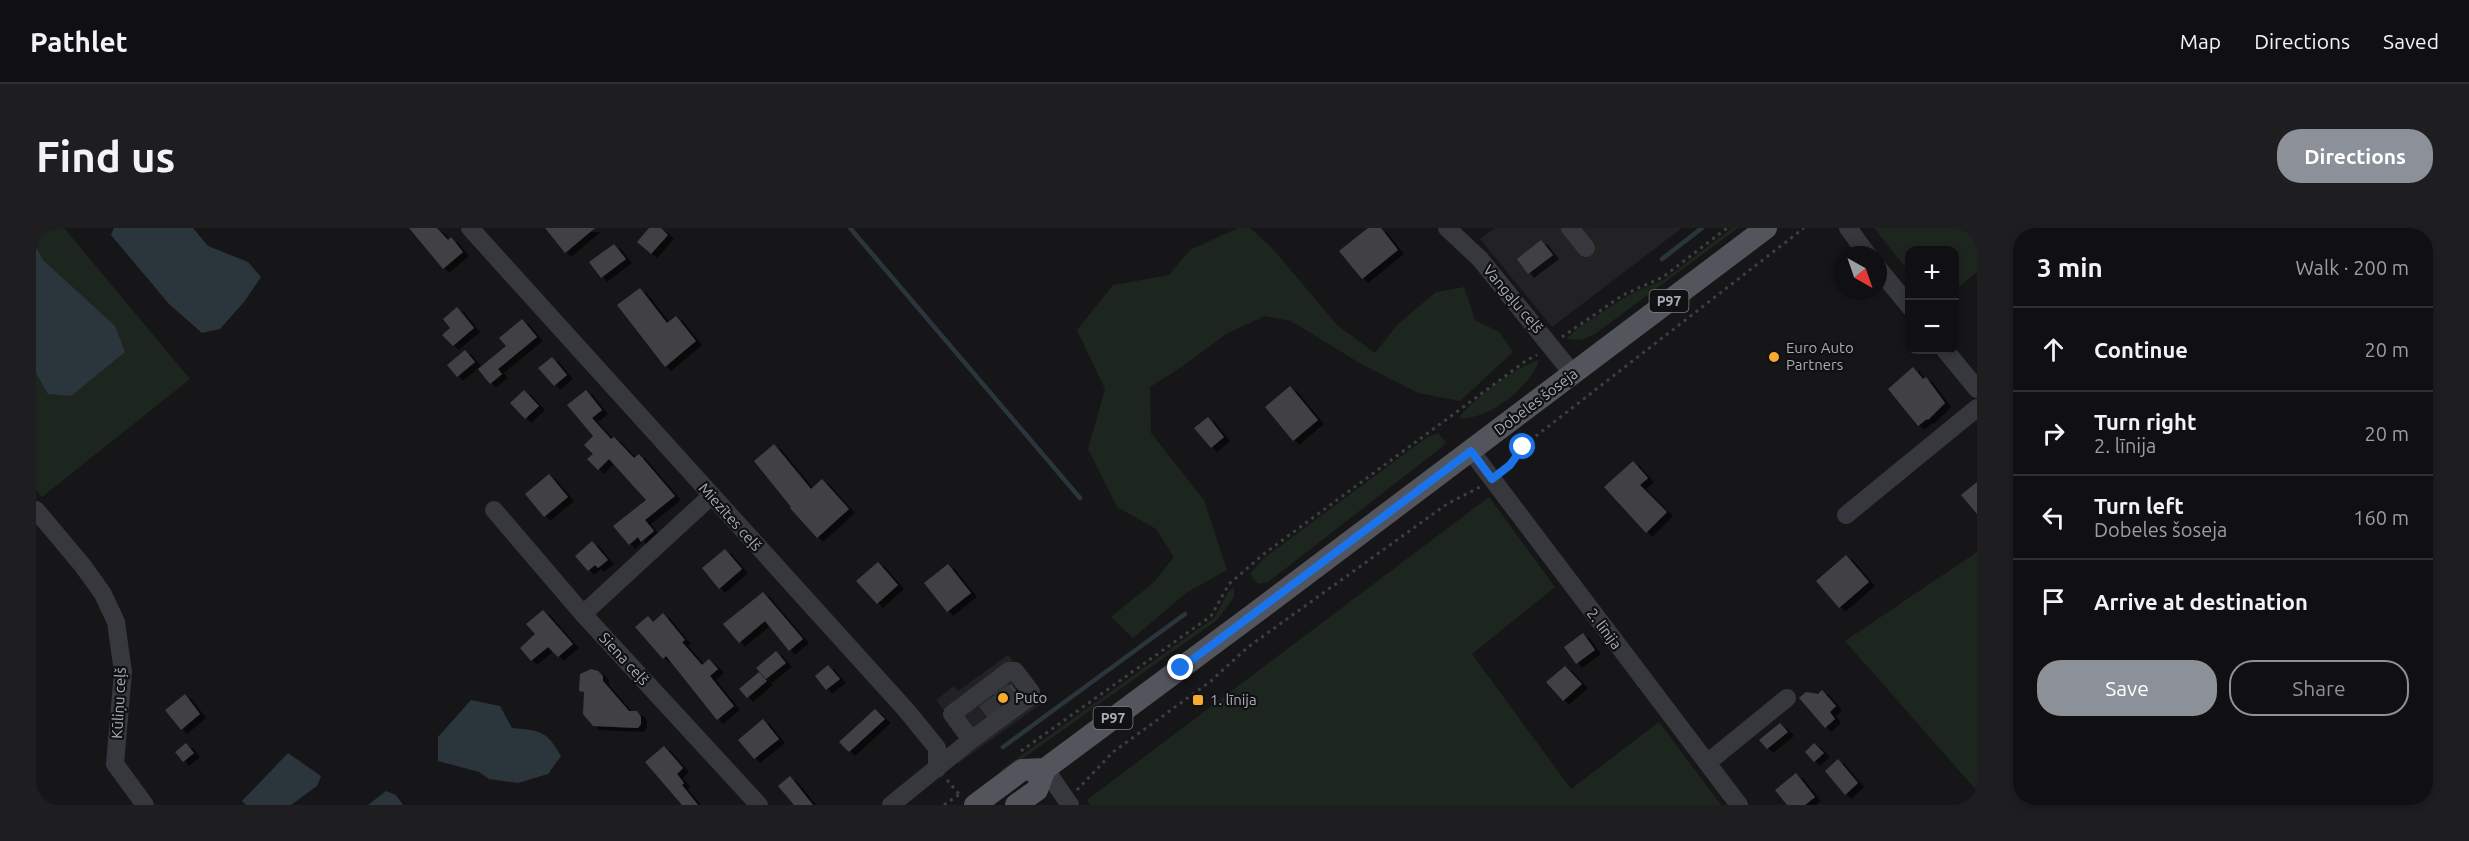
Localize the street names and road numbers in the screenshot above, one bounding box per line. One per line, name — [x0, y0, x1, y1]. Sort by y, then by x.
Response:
street label: Vangaļu ceļš — [1480, 261, 1547, 336]
road number: P97 — [1650, 290, 1688, 312]
street label: Dobeles šoseja — [1491, 365, 1581, 438]
street label: Miezītes ceļš — [696, 479, 765, 554]
street label: 2. līnija — [1584, 605, 1625, 652]
street label: Siena ceļš — [596, 629, 653, 688]
street label: Kūliņu ceļš — [108, 667, 129, 739]
road number: P97 — [1094, 707, 1132, 729]

